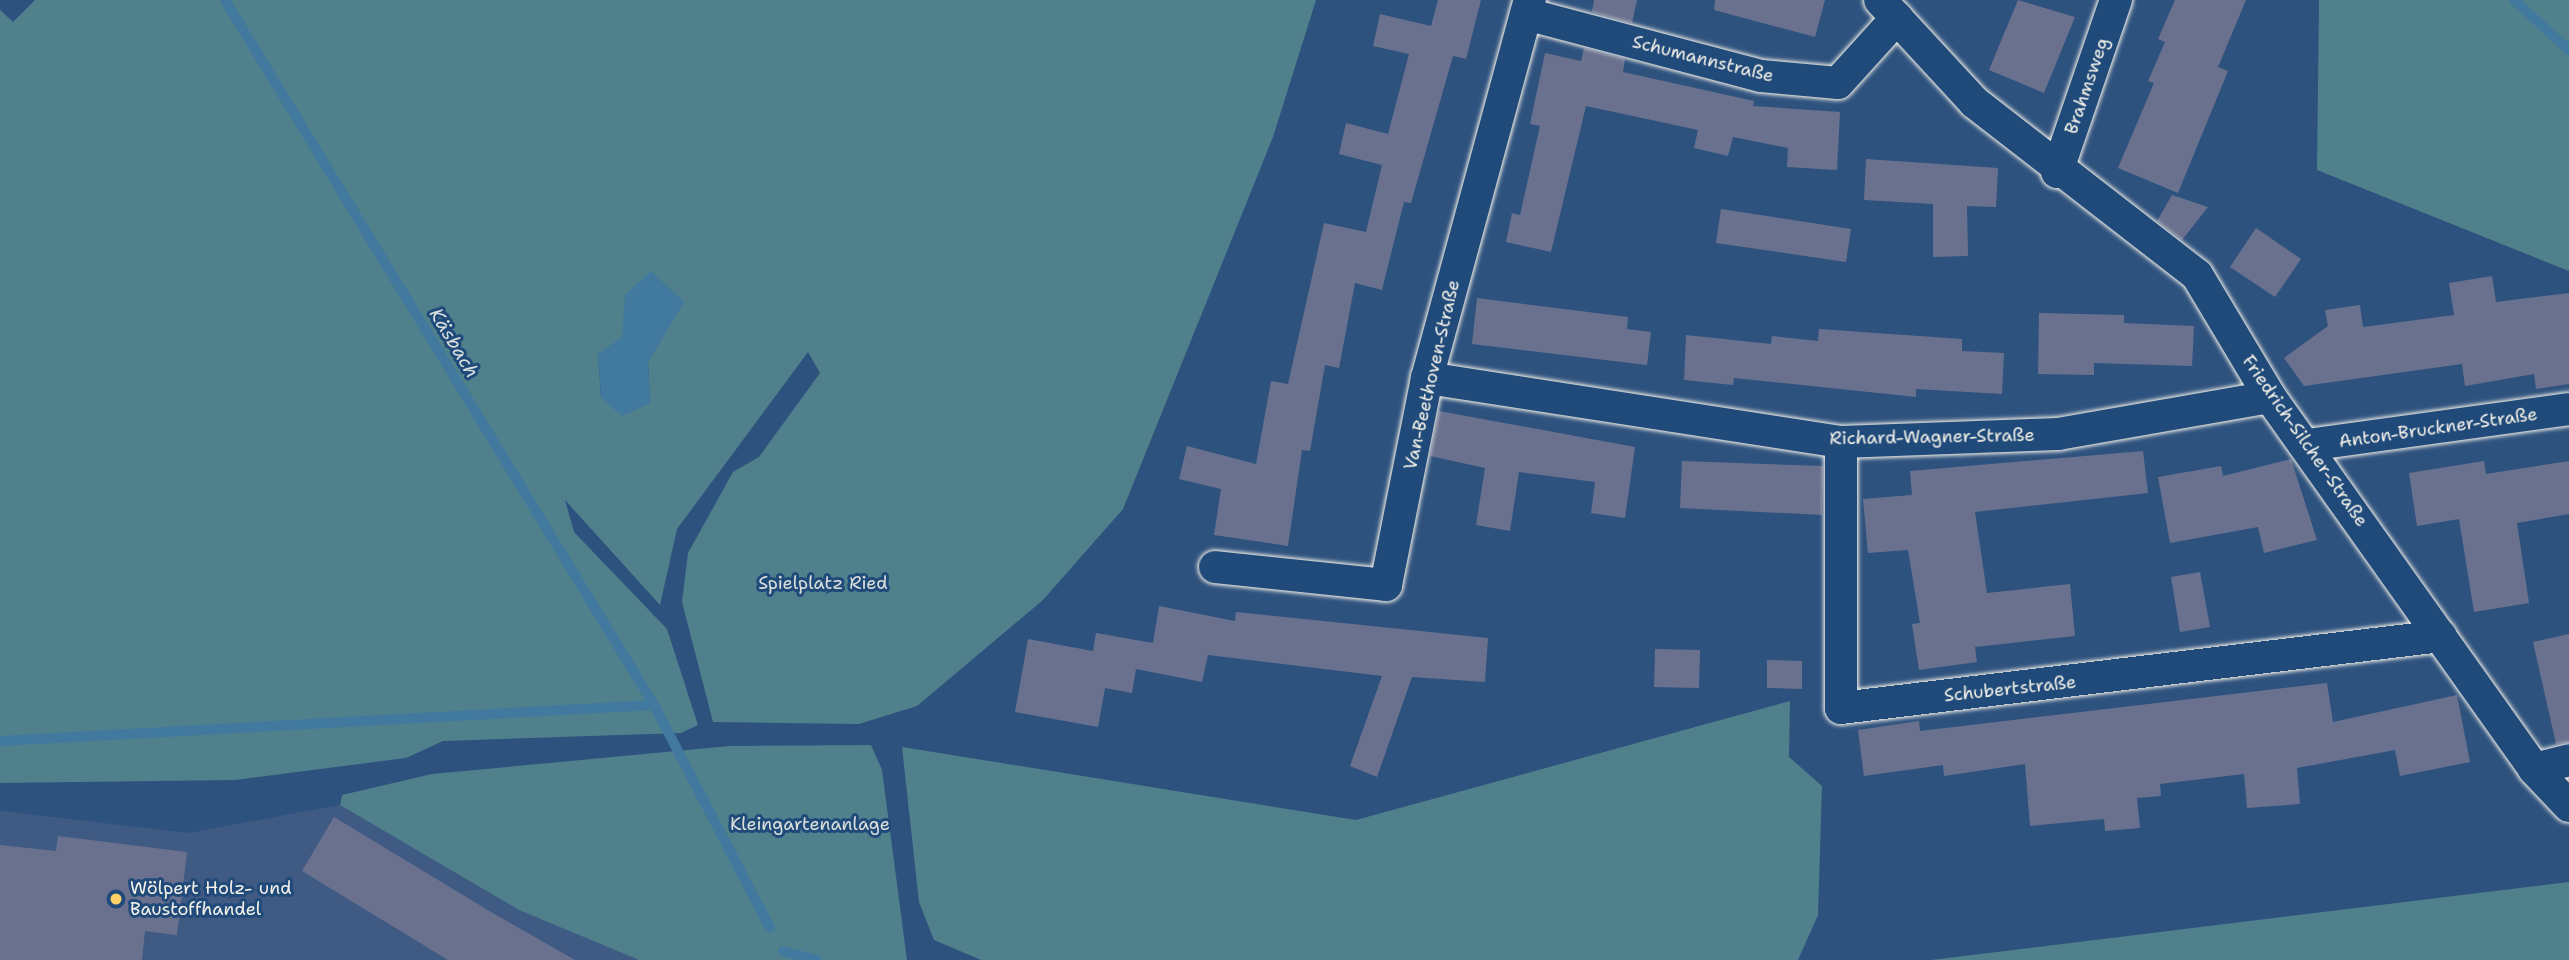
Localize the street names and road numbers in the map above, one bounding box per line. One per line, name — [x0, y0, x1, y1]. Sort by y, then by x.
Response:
street label: Schumannstraße — [1630, 31, 1776, 87]
street label: Brahmsweg — [2060, 35, 2114, 137]
street label: Van-Beethoven-Straße — [1400, 278, 1464, 472]
street label: Friedrich-Silcher-Straße — [2238, 351, 2372, 531]
street label: Anton-Bruckner-Straße — [2337, 403, 2539, 453]
street label: Richard-Wagner-Straße — [1829, 424, 2035, 450]
street label: Schubertstraße — [1943, 671, 2077, 707]

